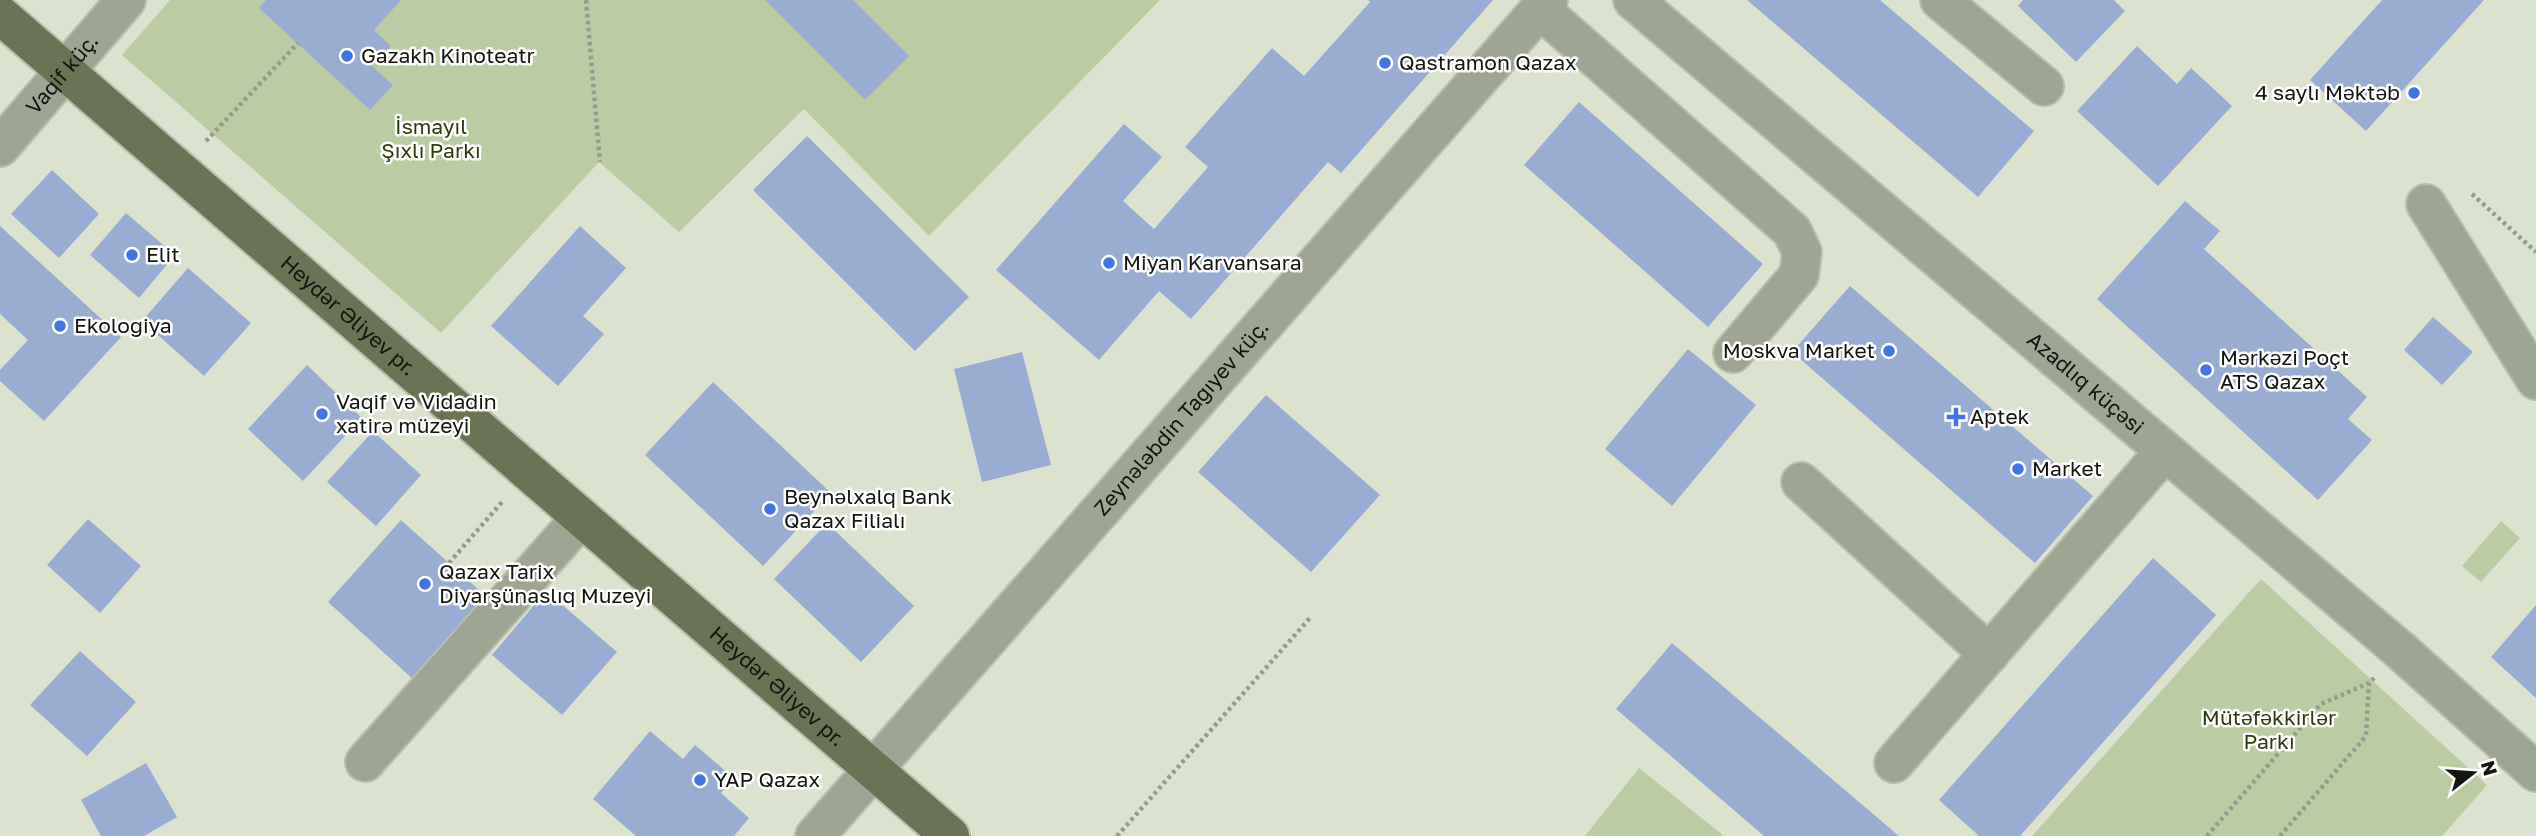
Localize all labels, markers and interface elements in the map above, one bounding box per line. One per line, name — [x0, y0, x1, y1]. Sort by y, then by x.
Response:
street label: Vaqif küç. — [20, 28, 104, 119]
place label: Gazakh Kinoteatr — [361, 42, 535, 68]
marker: Gazakh Kinoteatr — [339, 48, 355, 64]
place label: Qastramon Qazax — [1399, 49, 1577, 75]
marker: Qastramon Qazax — [1377, 55, 1393, 71]
place label: 4 saylı Məktəb — [2255, 79, 2400, 105]
marker: 4 saylı Məktəb — [2406, 85, 2422, 101]
park label: İsmayıl Şıxlı Parkı — [381, 113, 481, 163]
place label: Elit — [146, 241, 180, 267]
marker: Elit — [124, 247, 140, 263]
street label: Heydər Əliyev pr. — [276, 249, 422, 381]
place label: Miyan Karvansara — [1123, 249, 1302, 275]
marker: Miyan Karvansara — [1101, 255, 1117, 271]
place label: Ekologiya — [74, 312, 172, 338]
street label: Zeynələbdin Tağıyev küç. — [1088, 314, 1274, 521]
marker: Ekologiya — [52, 318, 68, 334]
street label: Azadlıq küçəsi — [2022, 326, 2150, 439]
place label: Moskva Market — [1723, 337, 1875, 363]
marker: Moskva Market — [1881, 343, 1897, 359]
place label: Mərkəzi Poçt ATS Qazax — [2220, 344, 2349, 394]
marker: Mərkəzi Poçt ATS Qazax — [2198, 362, 2214, 378]
place label: Vaqif və Vidadin xatirə müzeyi — [336, 388, 497, 438]
place label: Aptek — [1970, 403, 2030, 429]
marker: Vaqif və Vidadin xatirə müzeyi — [314, 406, 330, 422]
marker: Aptek — [1948, 409, 1964, 425]
place label: Market — [2032, 455, 2102, 481]
marker: Market — [2010, 461, 2026, 477]
place label: Beynəlxalq Bank Qazax Filialı — [784, 483, 952, 533]
marker: Beynəlxalq Bank Qazax Filialı — [762, 501, 778, 517]
place label: Qazax Tarix Diyarşünaslıq Muzeyi — [439, 558, 651, 608]
marker: Qazax Tarix Diyarşünaslıq Muzeyi — [417, 576, 433, 592]
street label: Heydər Əliyev pr. — [705, 620, 851, 751]
park label: Mütəfəkkirlər Parkı — [2202, 704, 2336, 754]
north arrow — [2438, 738, 2508, 808]
text: N — [2477, 758, 2503, 778]
place label: YAP Qazax — [714, 766, 820, 792]
marker: YAP Qazax — [692, 772, 708, 788]

